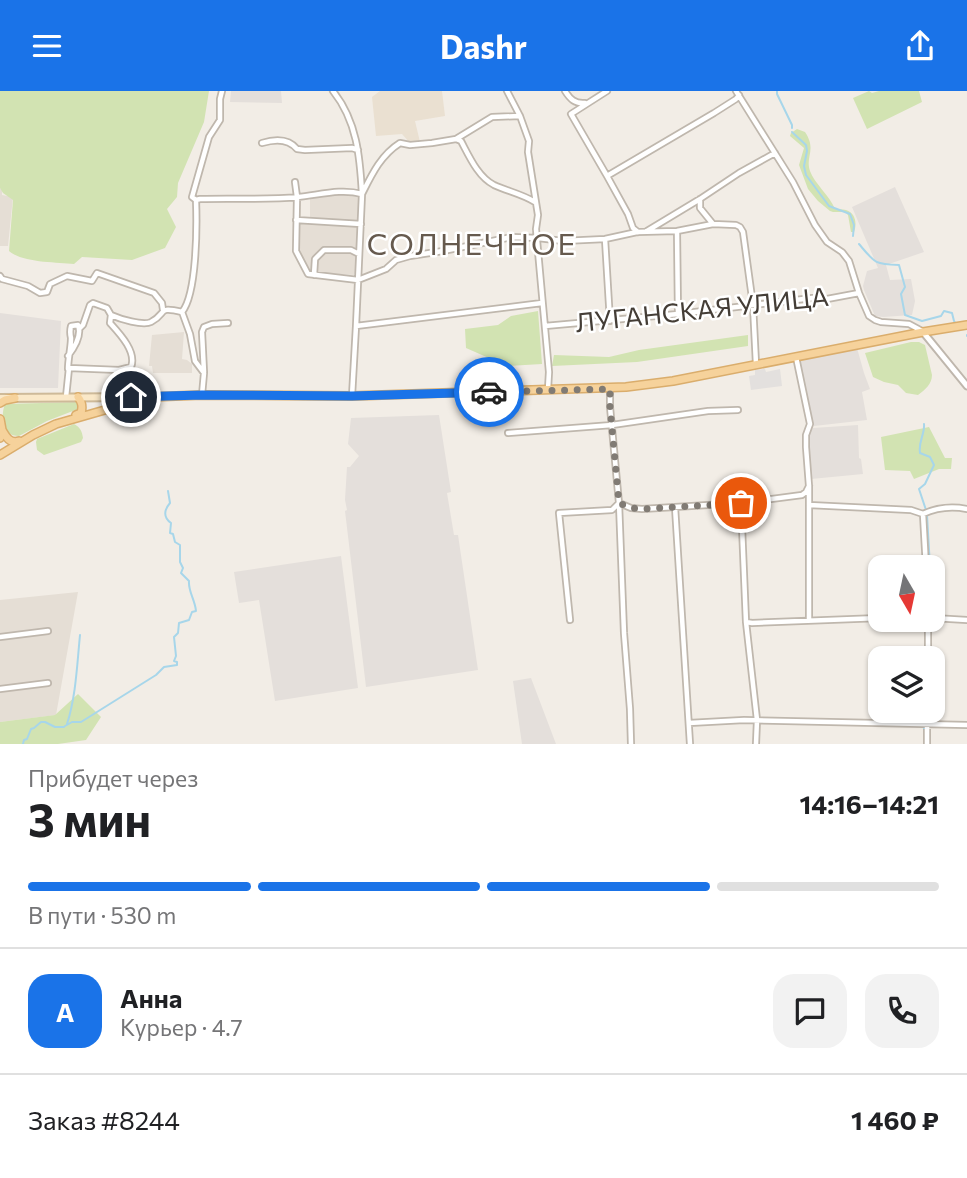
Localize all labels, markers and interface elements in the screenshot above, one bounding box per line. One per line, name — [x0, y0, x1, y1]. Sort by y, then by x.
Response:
text: Dashr — [440, 26, 527, 66]
icon: menu — [28, 27, 66, 65]
icon: share — [901, 27, 939, 65]
district label: СОЛНЕЧНОЕ — [367, 224, 577, 261]
street label: ЛУГАНСКАЯ УЛИЦА — [574, 280, 830, 337]
courier — [454, 357, 524, 427]
pin — [101, 367, 161, 427]
icon: car — [470, 373, 508, 411]
icon: home — [112, 378, 150, 416]
pin — [711, 473, 771, 533]
icon: bag — [722, 484, 760, 522]
north arrow — [868, 555, 945, 632]
map controls — [868, 555, 945, 723]
button: layers — [868, 646, 945, 723]
text: Прибудет через — [28, 764, 198, 792]
text: 14:16–14:21 — [799, 788, 939, 819]
text: 3 мин — [28, 790, 151, 846]
text: В пути · 530 m — [28, 901, 176, 929]
button: chat — [773, 974, 847, 1048]
button: phone — [865, 974, 939, 1048]
text: Анна — [120, 982, 182, 1013]
text: А — [56, 996, 74, 1027]
text: Курьер · 4.7 — [120, 1013, 243, 1041]
text: Заказ #8244 — [28, 1104, 180, 1135]
text: 1 460 ₽ — [851, 1104, 939, 1135]

